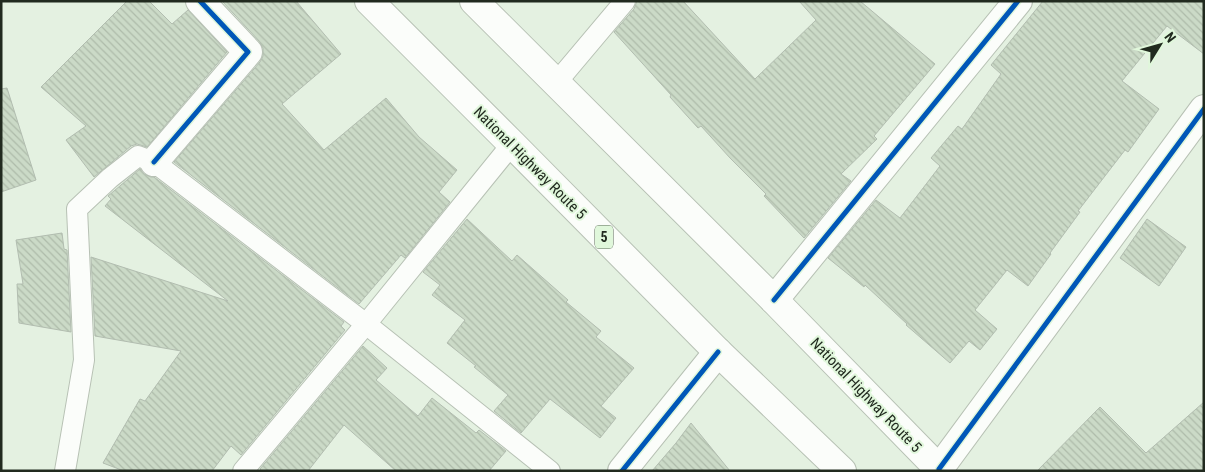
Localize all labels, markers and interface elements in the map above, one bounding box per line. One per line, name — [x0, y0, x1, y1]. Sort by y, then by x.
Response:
north arrow — [1135, 20, 1185, 70]
text: N — [1161, 29, 1179, 45]
street label: National Highway Route 5 — [470, 103, 590, 223]
road number: 5 — [595, 226, 613, 248]
street label: National Highway Route 5 — [807, 334, 925, 456]

